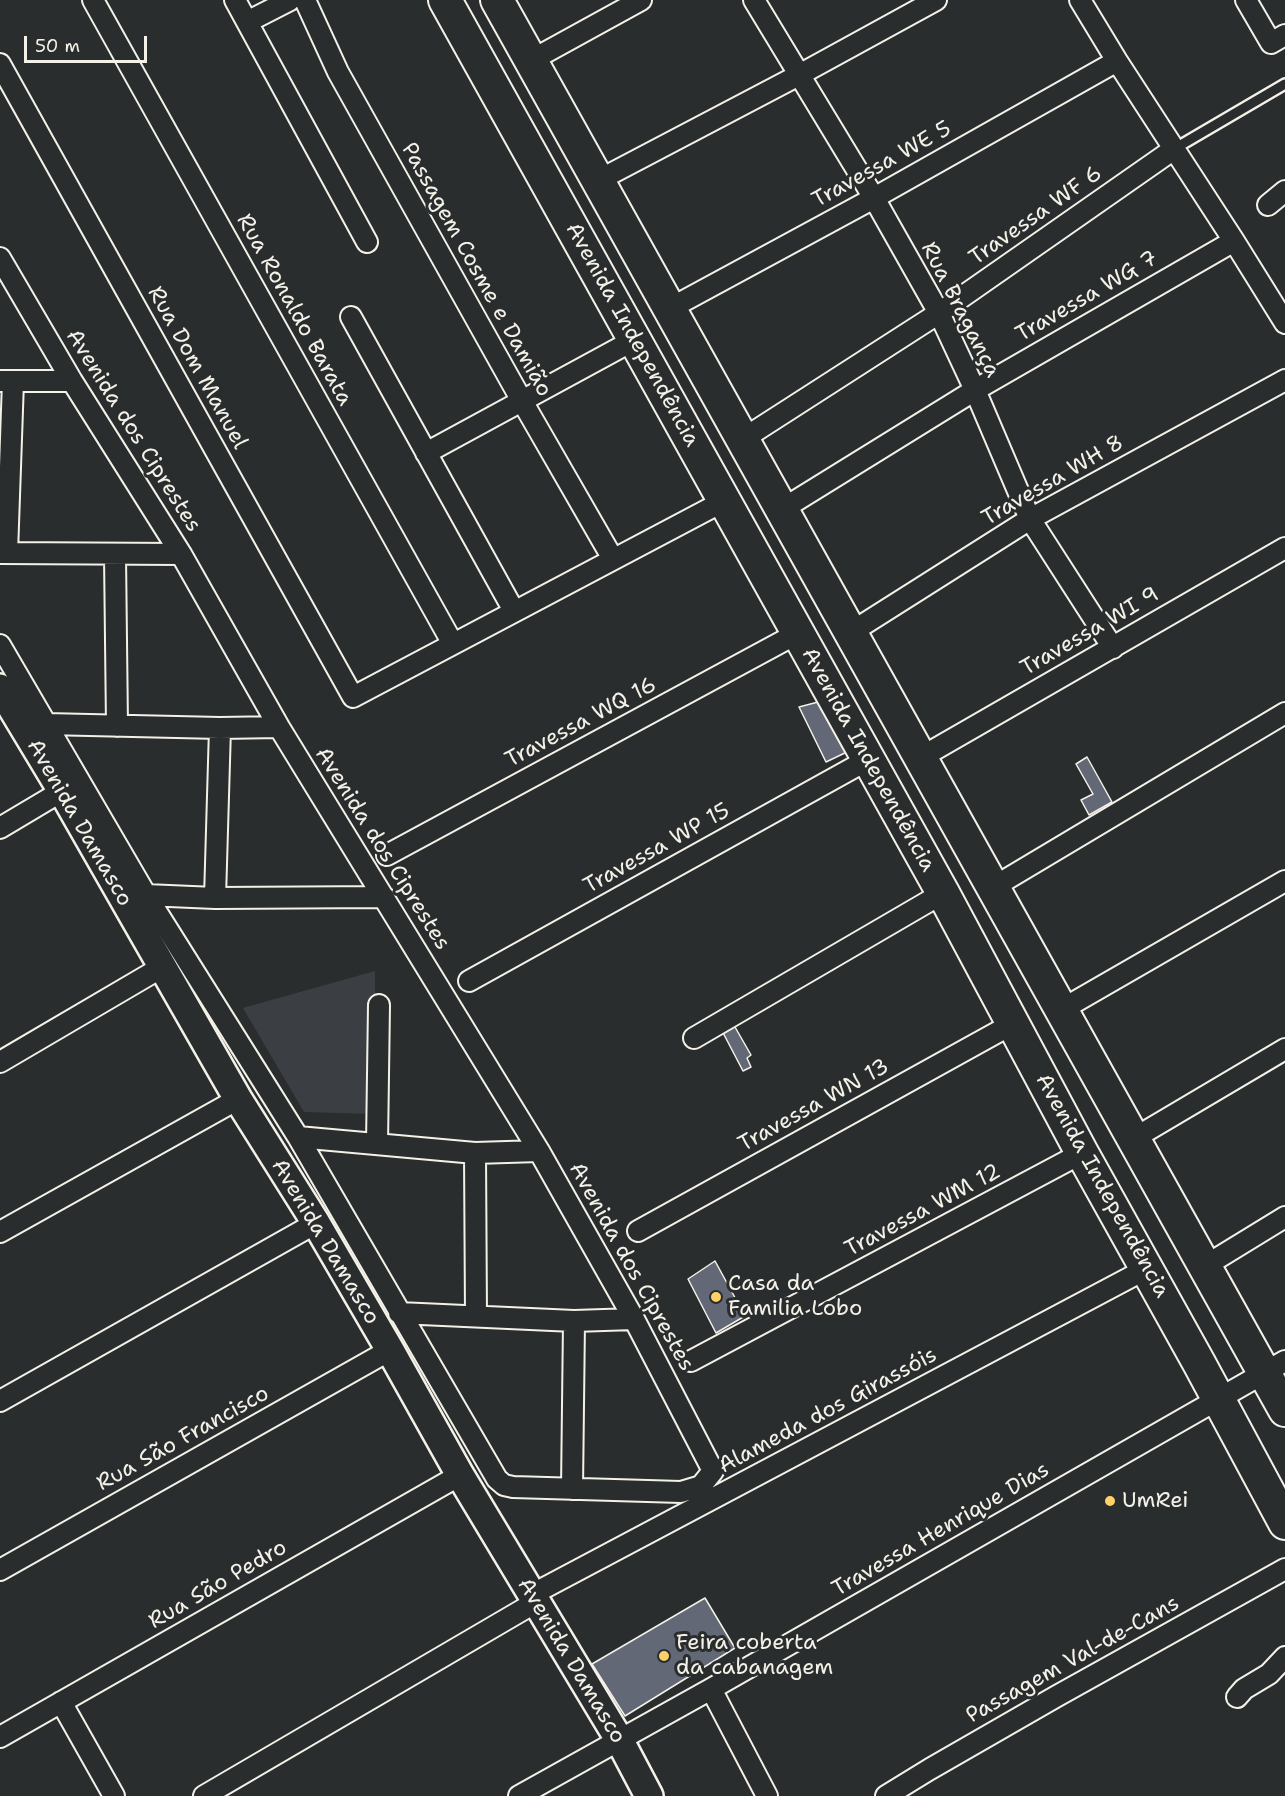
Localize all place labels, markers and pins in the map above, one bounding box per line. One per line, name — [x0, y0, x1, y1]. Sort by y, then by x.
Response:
place label: Casa da Familia Lobo — [728, 1271, 862, 1322]
marker: Casa da Familia Lobo — [709, 1290, 723, 1304]
place label: UmRei — [1122, 1488, 1189, 1514]
marker: UmRei — [1103, 1494, 1117, 1508]
place label: Feira coberta da cabanagem — [676, 1630, 833, 1682]
marker: Feira coberta da cabanagem — [657, 1649, 671, 1663]

